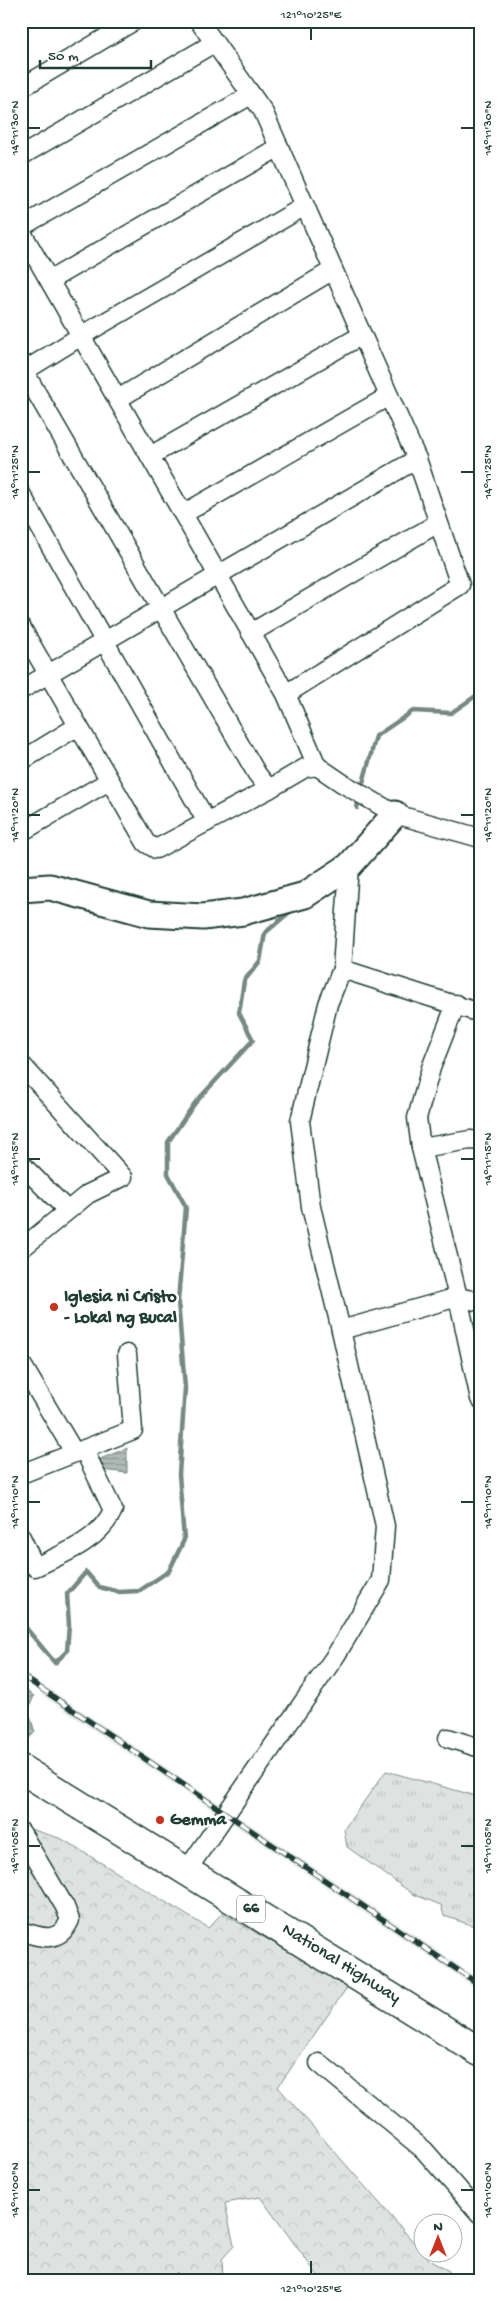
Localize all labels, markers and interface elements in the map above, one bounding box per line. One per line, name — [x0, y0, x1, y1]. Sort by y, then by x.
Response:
text: 121°10'25"E — [280, 9, 342, 23]
scale bar — [40, 38, 151, 70]
text: 50 m — [48, 48, 79, 66]
text: 14°11'30"N — [9, 101, 23, 156]
text: 14°11'30"N — [482, 101, 496, 156]
text: 14°11'25"N — [9, 445, 23, 500]
text: 14°11'25"N — [482, 445, 496, 500]
text: 14°11'20"N — [9, 788, 23, 843]
text: 14°11'20"N — [482, 788, 496, 843]
text: 14°11'15"N — [9, 1133, 23, 1186]
text: 14°11'15"N — [482, 1133, 496, 1186]
place label: Iglesia ni Cristo - Lokal ng Bucal — [64, 1287, 177, 1329]
marker: Iglesia ni Cristo - Lokal ng Bucal — [48, 1301, 60, 1313]
text: 14°11'10"N — [9, 1475, 23, 1530]
text: 14°11'10"N — [482, 1475, 496, 1530]
place label: Gemma — [170, 1810, 227, 1831]
marker: Gemma — [154, 1814, 166, 1826]
text: 14°11'05"N — [9, 1819, 23, 1874]
text: 14°11'05"N — [482, 1819, 496, 1874]
road number: 66 — [237, 1896, 265, 1922]
street label: National Highway — [278, 1919, 404, 2009]
text: 14°11'00"N — [9, 2162, 23, 2219]
text: 14°11'00"N — [482, 2162, 496, 2219]
north arrow — [414, 2214, 464, 2264]
text: N — [433, 2219, 443, 2236]
text: 121°10'25"E — [280, 2283, 342, 2297]

